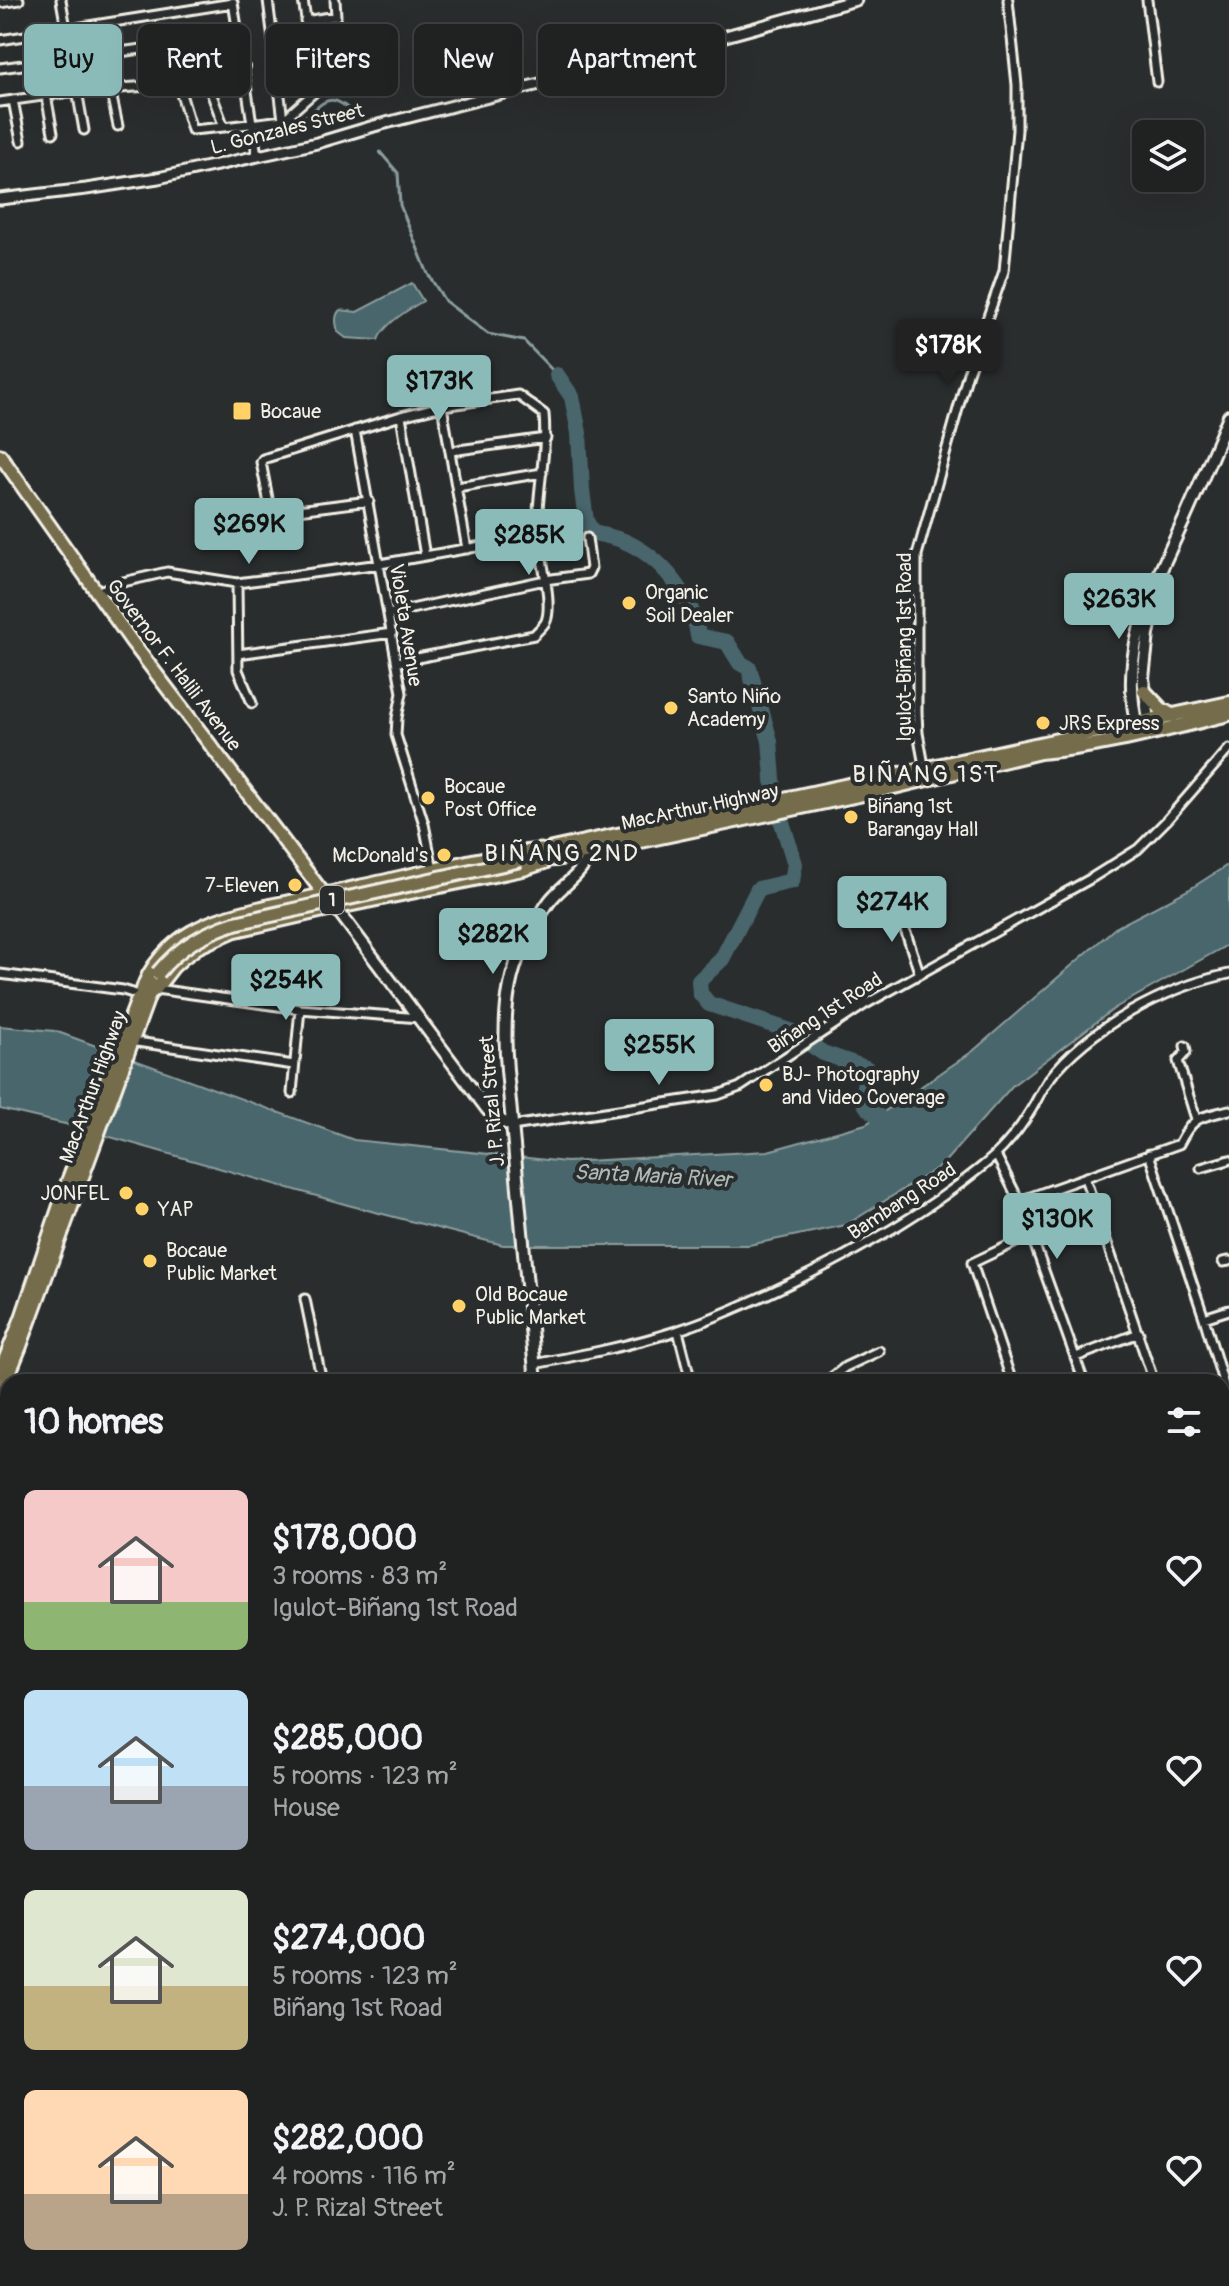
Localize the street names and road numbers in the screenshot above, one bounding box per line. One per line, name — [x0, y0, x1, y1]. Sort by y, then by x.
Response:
street label: L. Gonzales Street — [208, 98, 367, 160]
street label: Igulot-Biñang 1st Road — [892, 552, 917, 742]
street label: Violeta Avenue — [384, 562, 428, 688]
street label: Governor F. Halili Avenue — [101, 574, 247, 756]
street label: MacArthur Highway — [619, 778, 781, 836]
road number: 1 — [320, 886, 344, 914]
street label: Biñang 1st Road — [763, 967, 887, 1059]
street label: MacArthur Highway — [54, 1007, 132, 1167]
street label: J. P. Rizal Street — [474, 1033, 510, 1168]
street label: Bambang Road — [843, 1157, 961, 1245]

